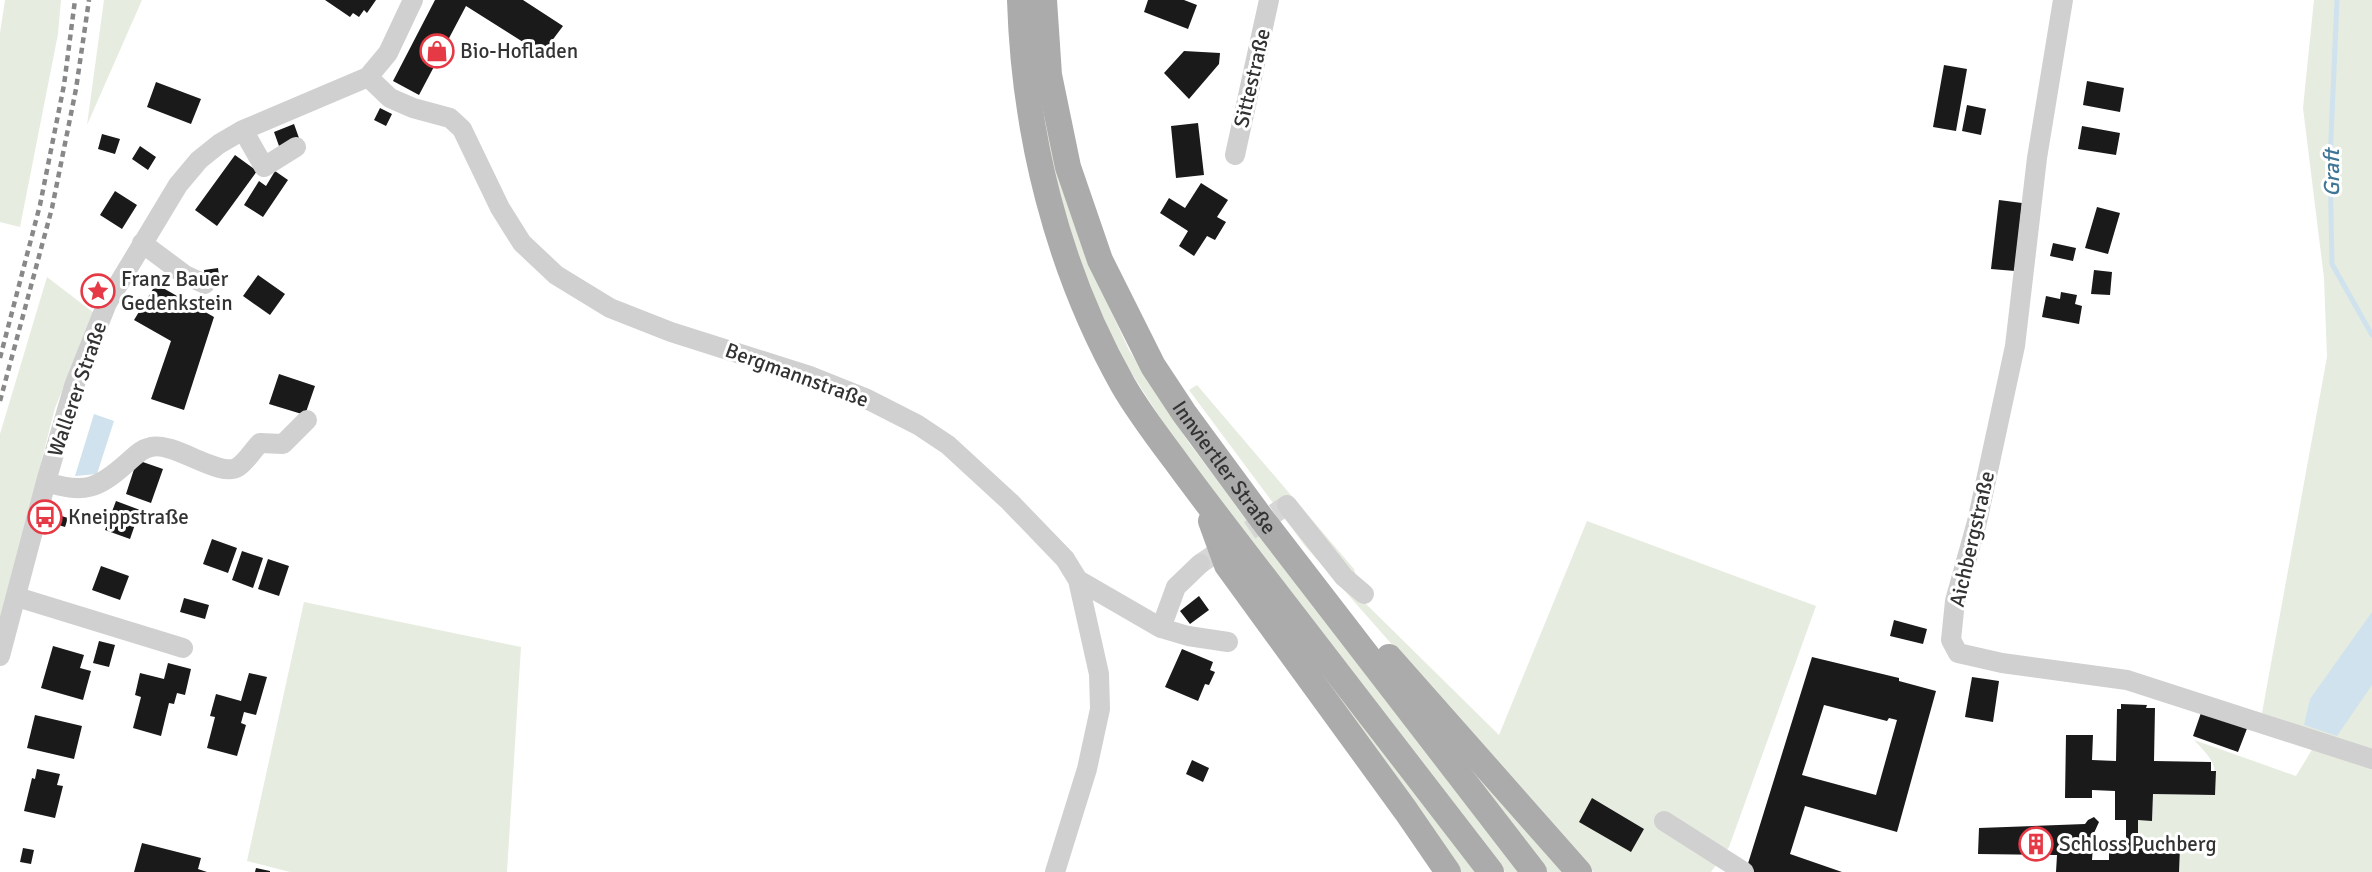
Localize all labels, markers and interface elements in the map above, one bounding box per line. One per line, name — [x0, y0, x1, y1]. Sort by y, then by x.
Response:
street label: Sittestraße — [1228, 26, 1276, 130]
shop icon: Bio-Hofladen — [419, 33, 455, 69]
place label: Bio-Hofladen — [460, 38, 578, 64]
water label: Graft — [2318, 147, 2345, 197]
place label: Franz Bauer Gedenkstein — [121, 266, 233, 316]
place icon: Franz Bauer Gedenkstein — [80, 273, 116, 309]
street label: Wallerer Straße — [42, 318, 112, 460]
street label: Bergmannstraße — [722, 337, 872, 413]
street label: Innviertler Straße — [1166, 396, 1282, 540]
street label: Aichbergstraße — [1944, 469, 2000, 609]
bus stop icon: Kneippstraße — [27, 499, 63, 535]
place label: Kneippstraße — [68, 504, 189, 530]
building icon: Schloss Puchberg — [2018, 826, 2054, 862]
place label: Schloss Puchberg — [2059, 831, 2217, 857]

